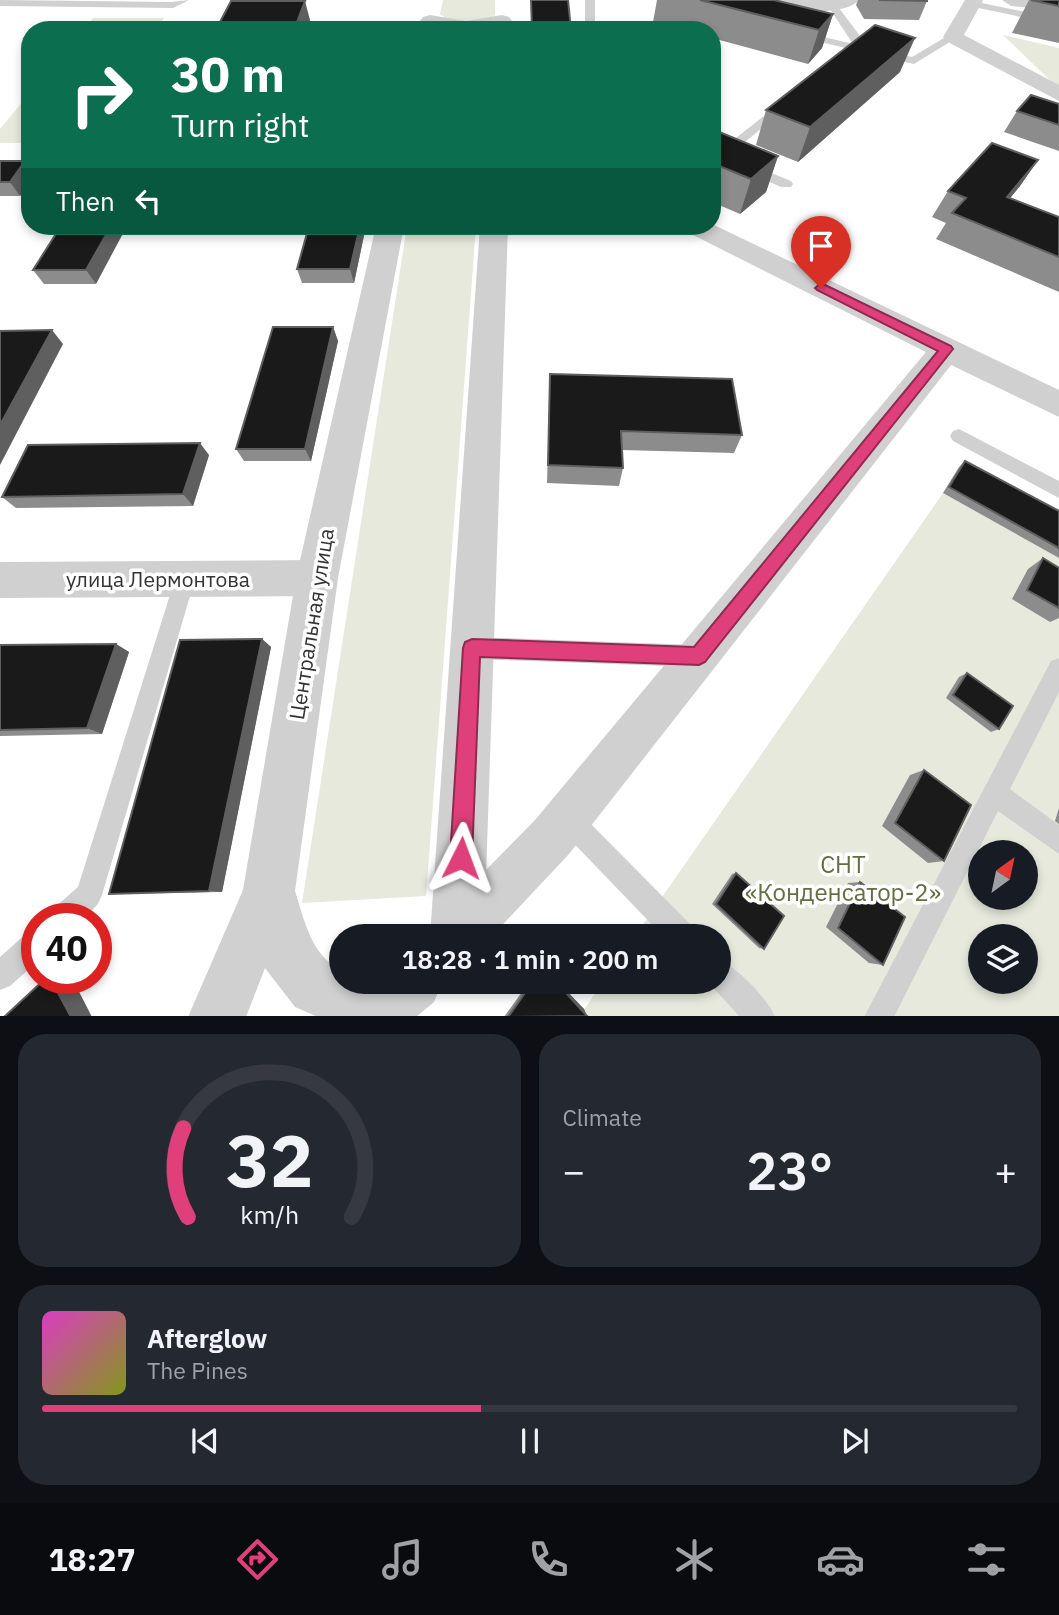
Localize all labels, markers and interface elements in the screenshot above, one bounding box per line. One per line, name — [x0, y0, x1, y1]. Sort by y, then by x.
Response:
text: 30 m — [171, 42, 285, 105]
icon: right — [56, 49, 147, 140]
text: Turn right — [171, 104, 309, 146]
icon: left — [129, 182, 167, 220]
text: Then — [56, 184, 115, 218]
pin — [791, 216, 851, 288]
icon: arrive — [802, 227, 840, 265]
street label: Центральная улица — [282, 526, 340, 722]
street label: улица Лермонтова — [66, 565, 250, 593]
position arrow — [424, 821, 498, 895]
north arrow — [968, 840, 1038, 910]
map controls — [968, 840, 1038, 994]
park label: СНТ «Конденсатор-2» — [745, 848, 941, 908]
speed limit sign: 40 — [21, 903, 112, 994]
button: layers — [968, 924, 1038, 994]
text: 18:28 · 1 min · 200 m — [402, 942, 658, 976]
text: Climate — [563, 1102, 642, 1132]
text: 32 — [226, 1112, 313, 1207]
text: 23° — [746, 1137, 833, 1204]
text: − — [563, 1146, 585, 1195]
text: + — [994, 1146, 1017, 1195]
text: km/h — [240, 1197, 299, 1230]
text: Afterglow — [147, 1321, 267, 1355]
text: The Pines — [147, 1355, 248, 1385]
icon: previous — [186, 1422, 224, 1460]
icon: pause — [511, 1422, 549, 1460]
icon: next — [836, 1422, 874, 1460]
icon: directions — [233, 1535, 282, 1584]
icon: music — [378, 1535, 427, 1584]
icon: phone — [524, 1535, 573, 1584]
icon: climate — [670, 1535, 719, 1584]
icon: car — [816, 1535, 865, 1584]
icon: filters — [962, 1535, 1011, 1584]
text: 18:27 — [48, 1538, 136, 1580]

